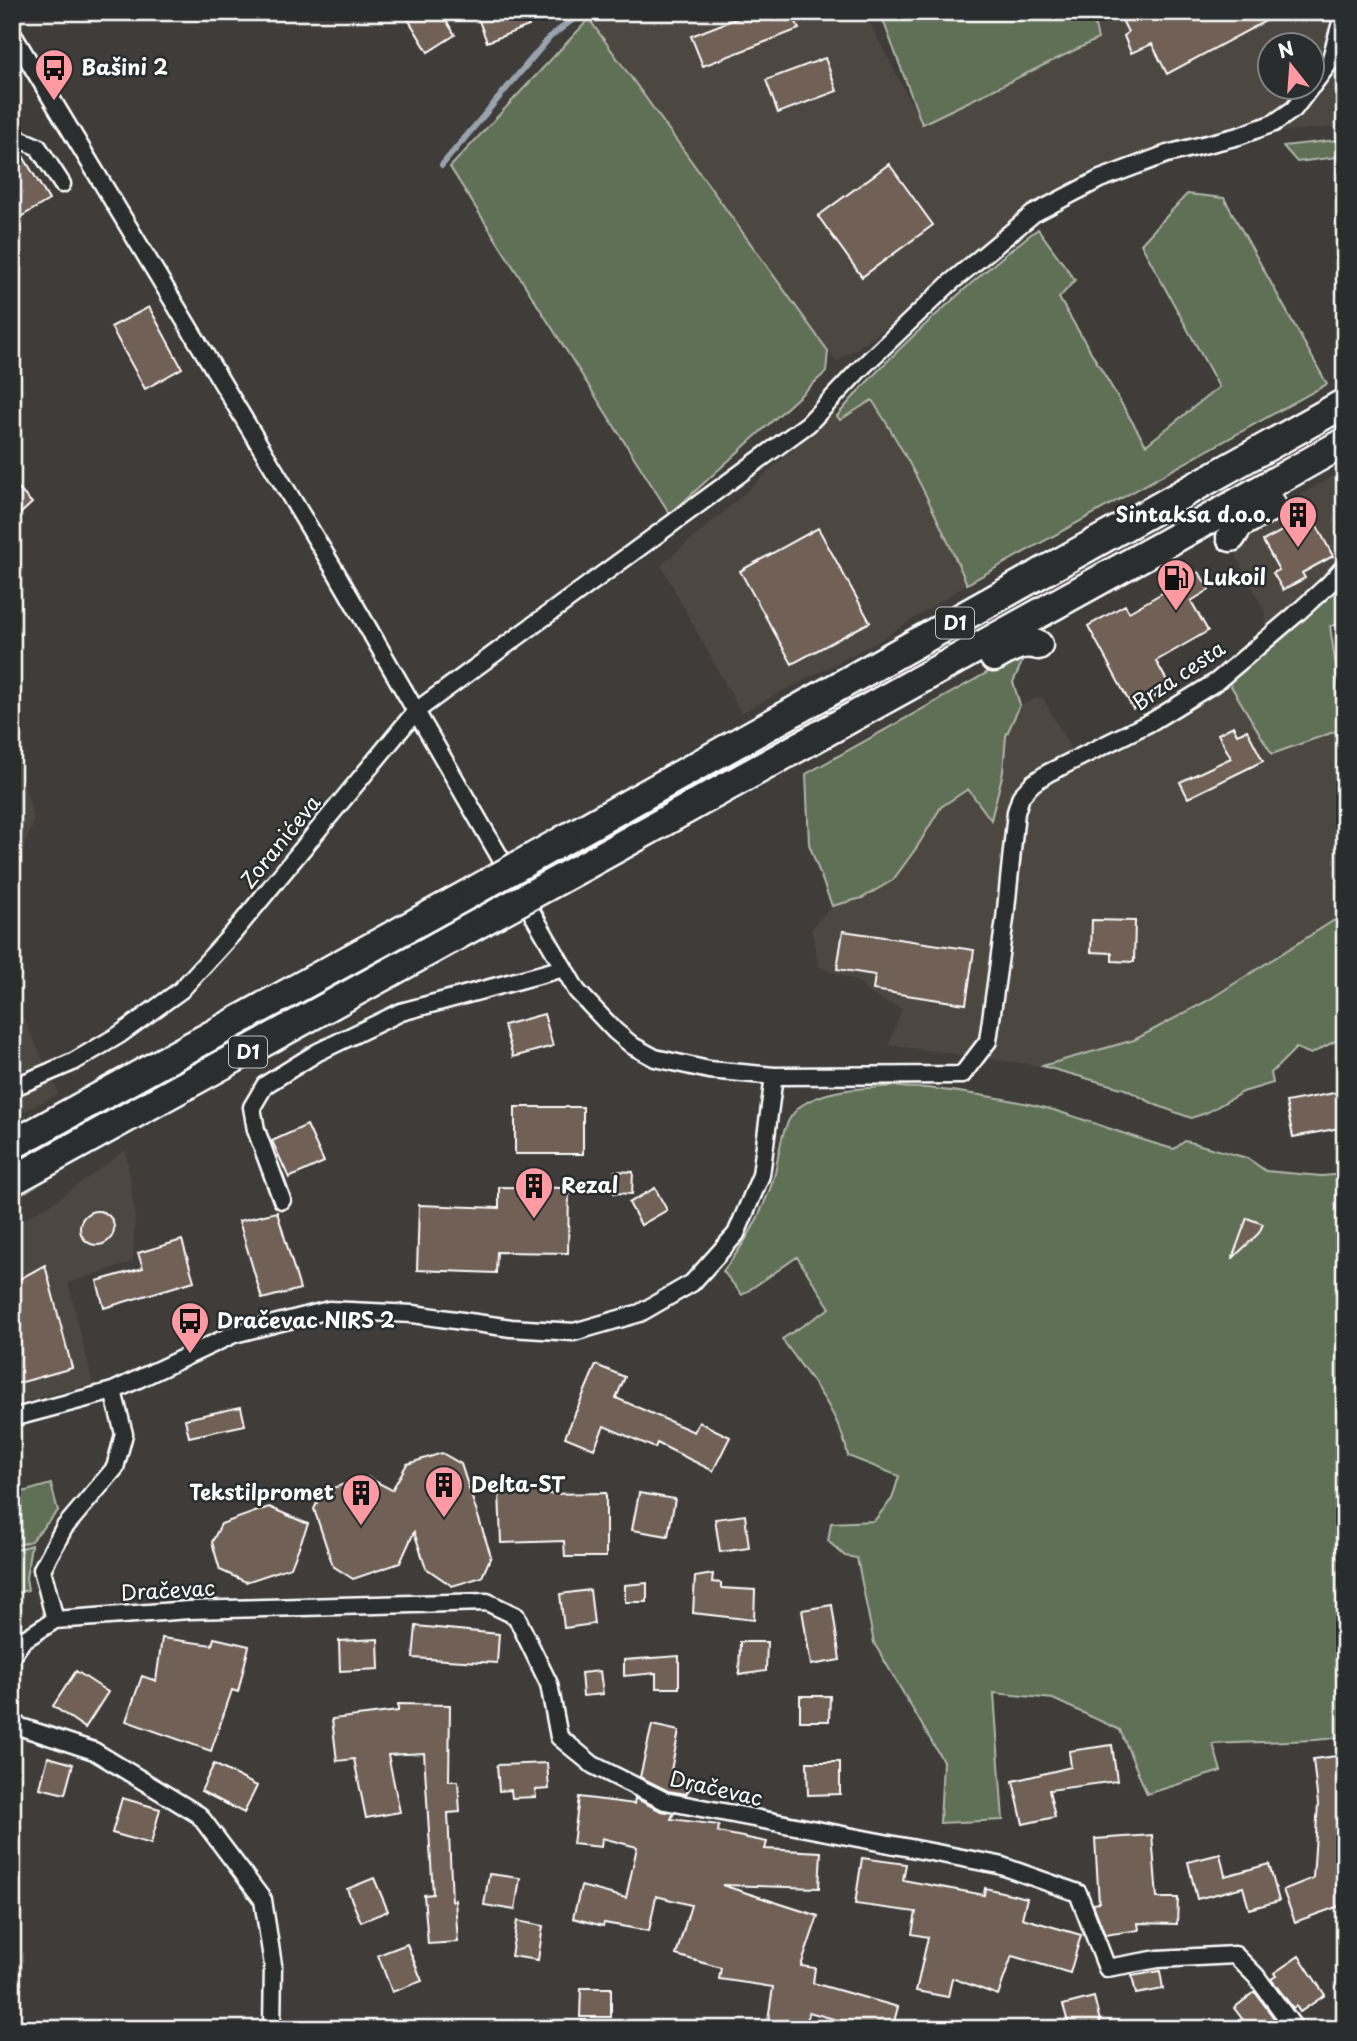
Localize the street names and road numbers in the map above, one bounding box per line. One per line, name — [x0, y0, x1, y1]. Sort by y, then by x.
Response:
road number: D1 — [936, 608, 974, 638]
street label: Brza cesta — [1125, 631, 1231, 717]
street label: Zoranićeva — [232, 787, 327, 894]
road number: D1 — [229, 1036, 267, 1068]
street label: Dračevac — [120, 1571, 216, 1607]
street label: Dračevac — [667, 1761, 766, 1813]

